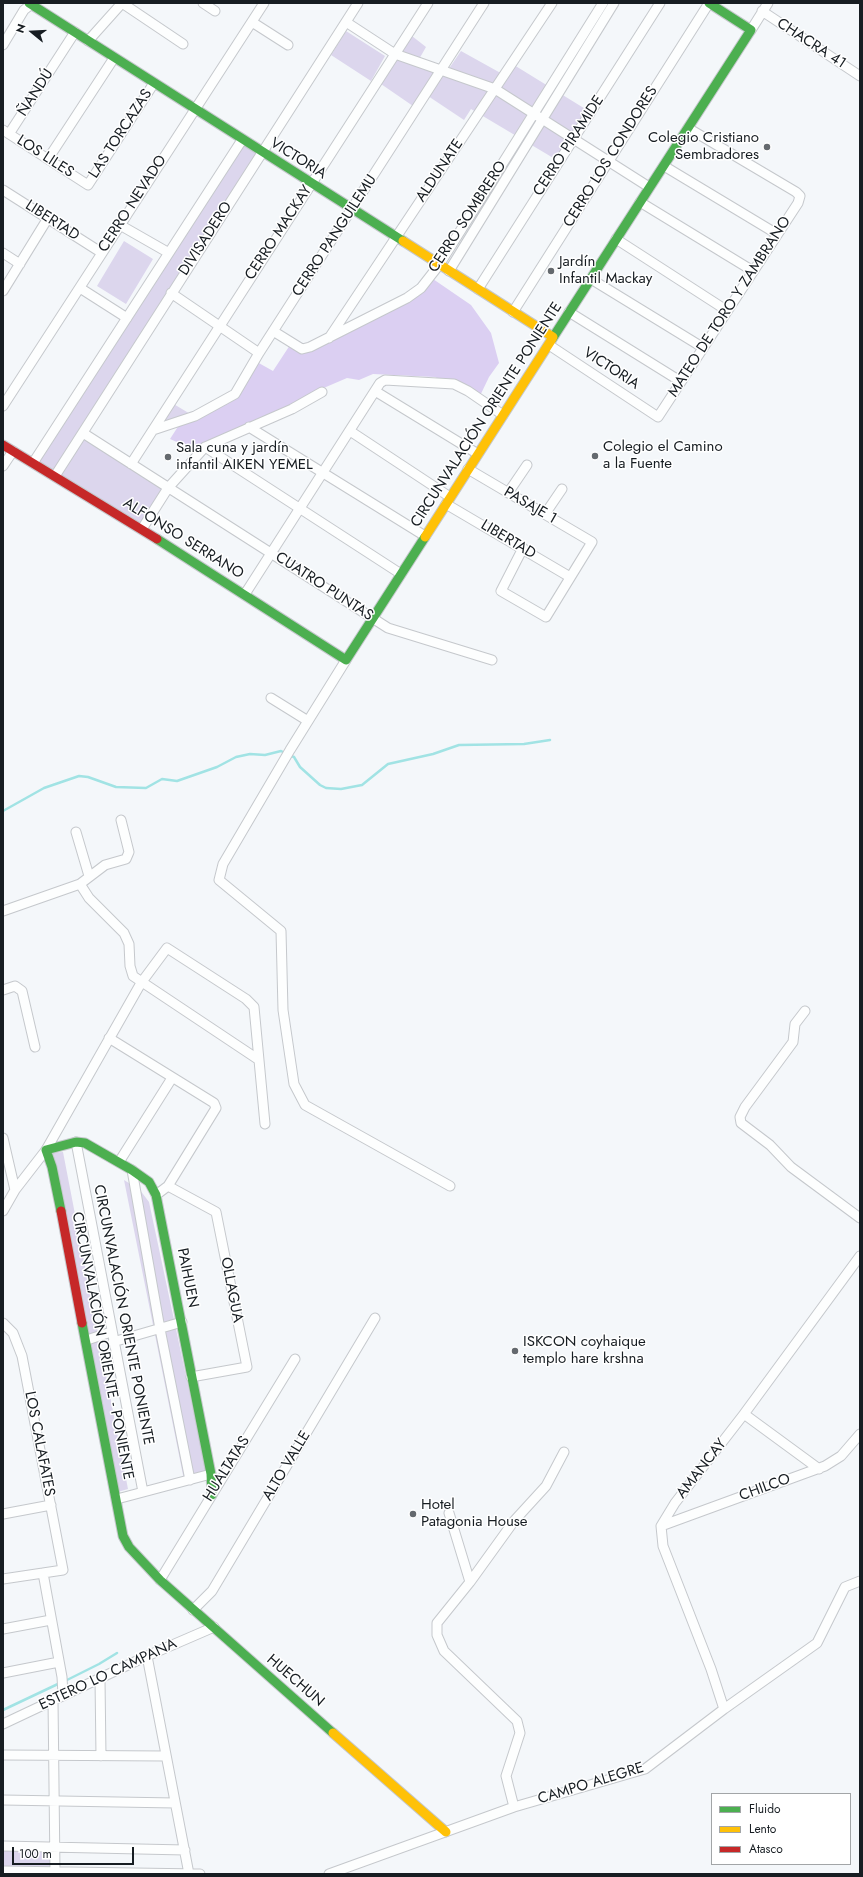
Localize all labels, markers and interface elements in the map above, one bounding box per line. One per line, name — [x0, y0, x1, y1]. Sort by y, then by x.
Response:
north arrow — [12, 12, 52, 52]
street label: CHACRA 41 — [773, 15, 849, 73]
text: N — [12, 22, 30, 35]
street label: ÑANDÚ — [14, 66, 58, 120]
street label: CERRO LOS CONDORES — [560, 83, 662, 231]
street label: LAS TORCAZAS — [86, 86, 156, 182]
street label: CERRO PIRAMIDE — [530, 92, 608, 200]
place label: Colegio Cristiano Sembradores — [648, 129, 759, 164]
street label: LOS LILES — [13, 132, 77, 182]
street label: VICTORIA — [266, 135, 330, 183]
street label: ALDUNATE — [412, 136, 468, 206]
marker: Colegio Cristiano Sembradores — [762, 142, 772, 152]
street label: CERRO NEVADO — [95, 152, 171, 256]
street label: CERRO SOMBRERO — [425, 158, 511, 276]
street label: CERRO PANGUILEMU — [289, 172, 381, 300]
street label: CERRO MACKAY — [242, 182, 316, 284]
street label: LIBERTAD — [22, 197, 82, 245]
street label: DIVISADERO — [176, 199, 236, 279]
street label: MATEO DE TORO Y ZAMBRANO — [665, 213, 795, 401]
place label: Jardín Infantil Mackay — [559, 253, 652, 288]
marker: Jardín Infantil Mackay — [546, 266, 556, 276]
street label: CIRCUNVALACIÓN ORIENTE PONIENTE — [407, 299, 567, 531]
street label: VICTORIA — [579, 344, 643, 394]
place label: Colegio el Camino a la Fuente — [603, 438, 723, 473]
place label: Sala cuna y jardín infantil AIKEN YEMEL — [176, 439, 313, 474]
marker: Colegio el Camino a la Fuente — [590, 451, 600, 461]
marker: Sala cuna y jardín infantil AIKEN YEMEL — [163, 452, 173, 462]
street label: PASAJE 1 — [500, 484, 560, 528]
street label: ALFONSO SERRANO — [119, 495, 247, 583]
street label: LIBERTAD — [477, 517, 539, 563]
street label: CUATRO PUNTAS — [272, 549, 376, 625]
street label: CIRCUNVALACIÓN ORIENTE PONIENTE — [89, 1183, 157, 1447]
street label: CIRCUNVALACIÓN ORIENTE - PONIENTE — [67, 1211, 137, 1481]
street label: PAIHUEN — [172, 1246, 202, 1310]
street label: OLLAGUA — [216, 1256, 246, 1324]
place label: ISKCON coyhaique templo hare krshna — [523, 1333, 646, 1368]
marker: ISKCON coyhaique templo hare krshna — [510, 1346, 520, 1356]
street label: LOS CALAFATES — [20, 1390, 58, 1498]
street label: ALTO VALLE — [259, 1428, 315, 1504]
street label: HUALTATAS — [200, 1433, 254, 1505]
street label: AMANCAY — [673, 1436, 731, 1502]
street label: CHILCO — [737, 1470, 793, 1506]
place label: Hotel Patagonia House — [421, 1496, 528, 1531]
marker: Hotel Patagonia House — [408, 1509, 418, 1519]
street label: ESTERO LO CAMPANA — [36, 1635, 180, 1715]
street label: HUECHUN — [263, 1651, 327, 1711]
street label: CAMPO ALEGRE — [536, 1759, 646, 1809]
legend — [711, 1793, 851, 1865]
text: Fluido — [749, 1800, 781, 1818]
text: Lento — [749, 1820, 776, 1838]
scale bar — [14, 1839, 136, 1865]
text: Atasco — [749, 1840, 783, 1858]
text: 100 m — [19, 1845, 52, 1863]

